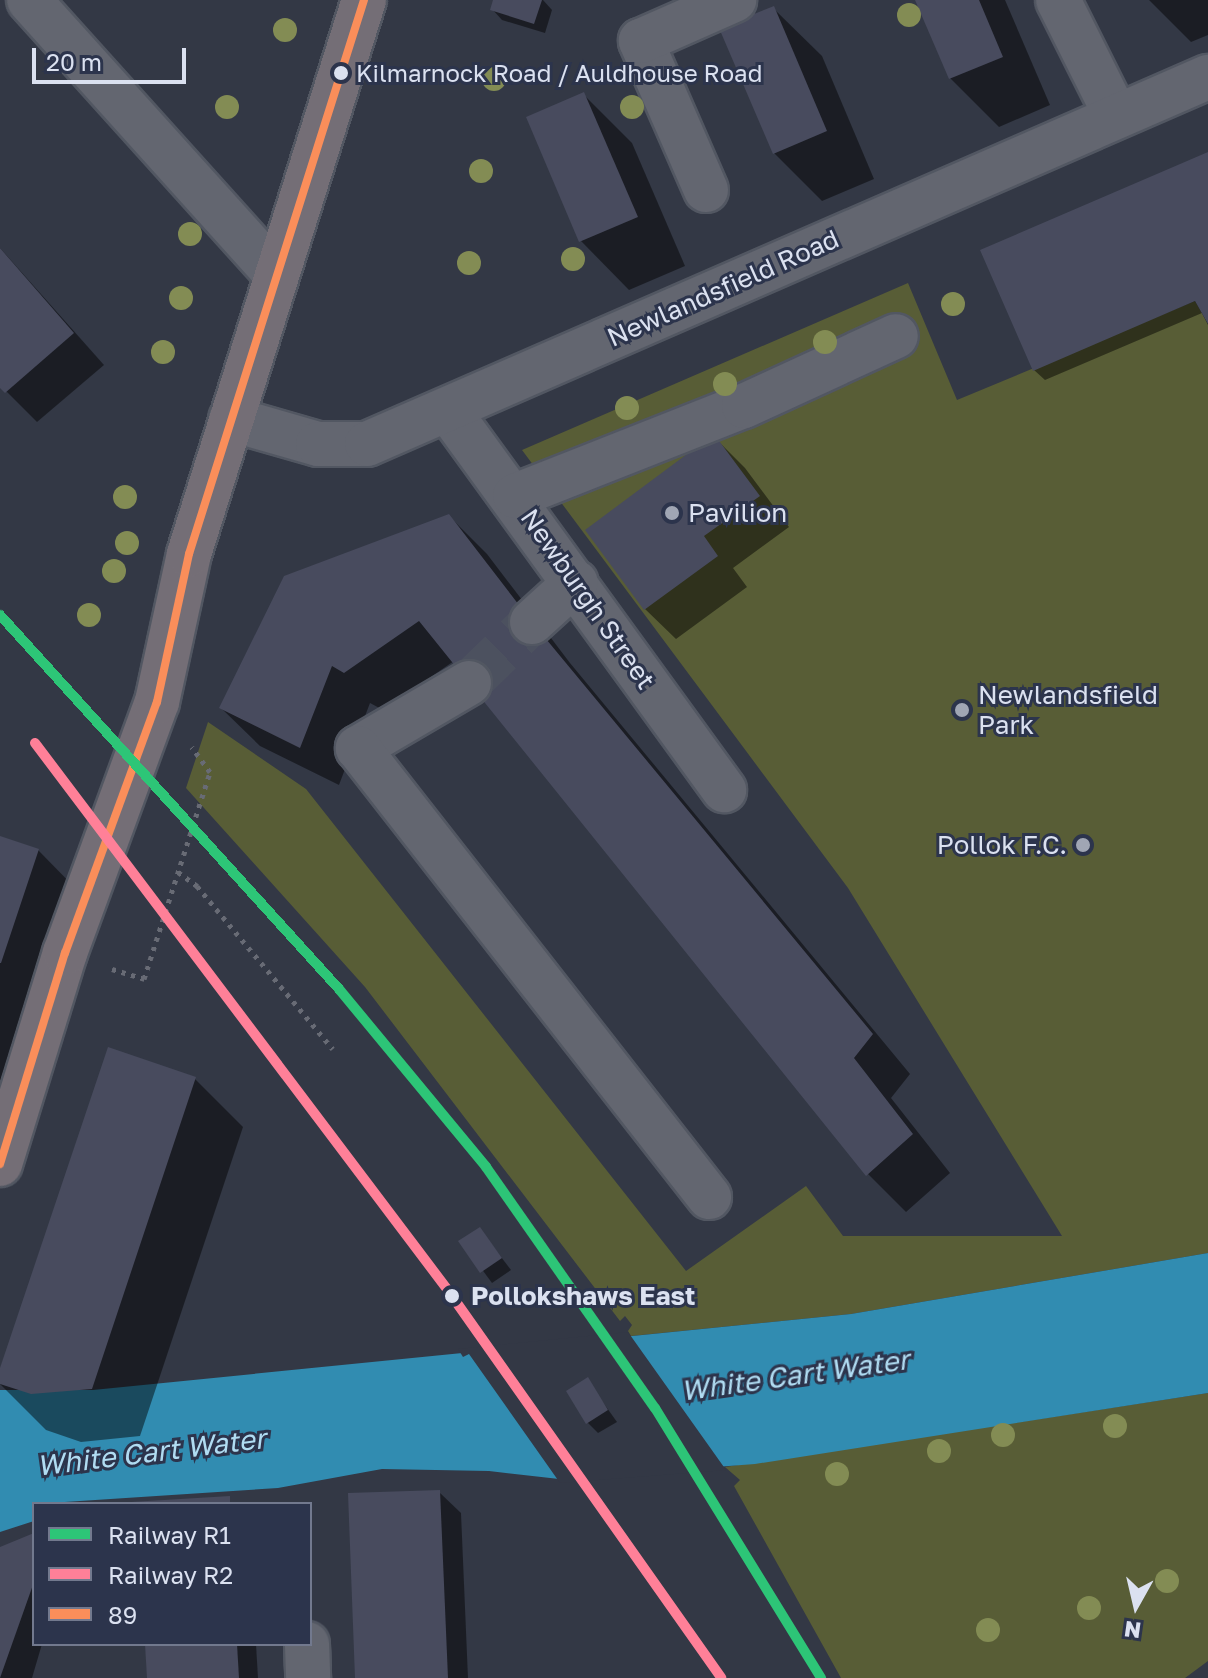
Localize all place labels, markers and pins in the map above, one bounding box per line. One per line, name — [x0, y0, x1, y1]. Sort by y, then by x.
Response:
place label: Kilmarnock Road / Auldhouse Road — [356, 59, 762, 87]
marker: Kilmarnock Road / Auldhouse Road — [333, 65, 349, 81]
place label: Pavilion — [688, 497, 787, 529]
marker: Pavilion — [663, 504, 681, 522]
place label: Newlandsfield Park — [978, 679, 1158, 740]
marker: Newlandsfield Park — [953, 701, 971, 719]
place label: Pollok F.C. — [937, 829, 1067, 861]
marker: Pollok F.C. — [1074, 836, 1092, 854]
place label: Pollokshaws East — [471, 1280, 695, 1312]
marker: Pollokshaws East — [440, 1284, 464, 1308]

